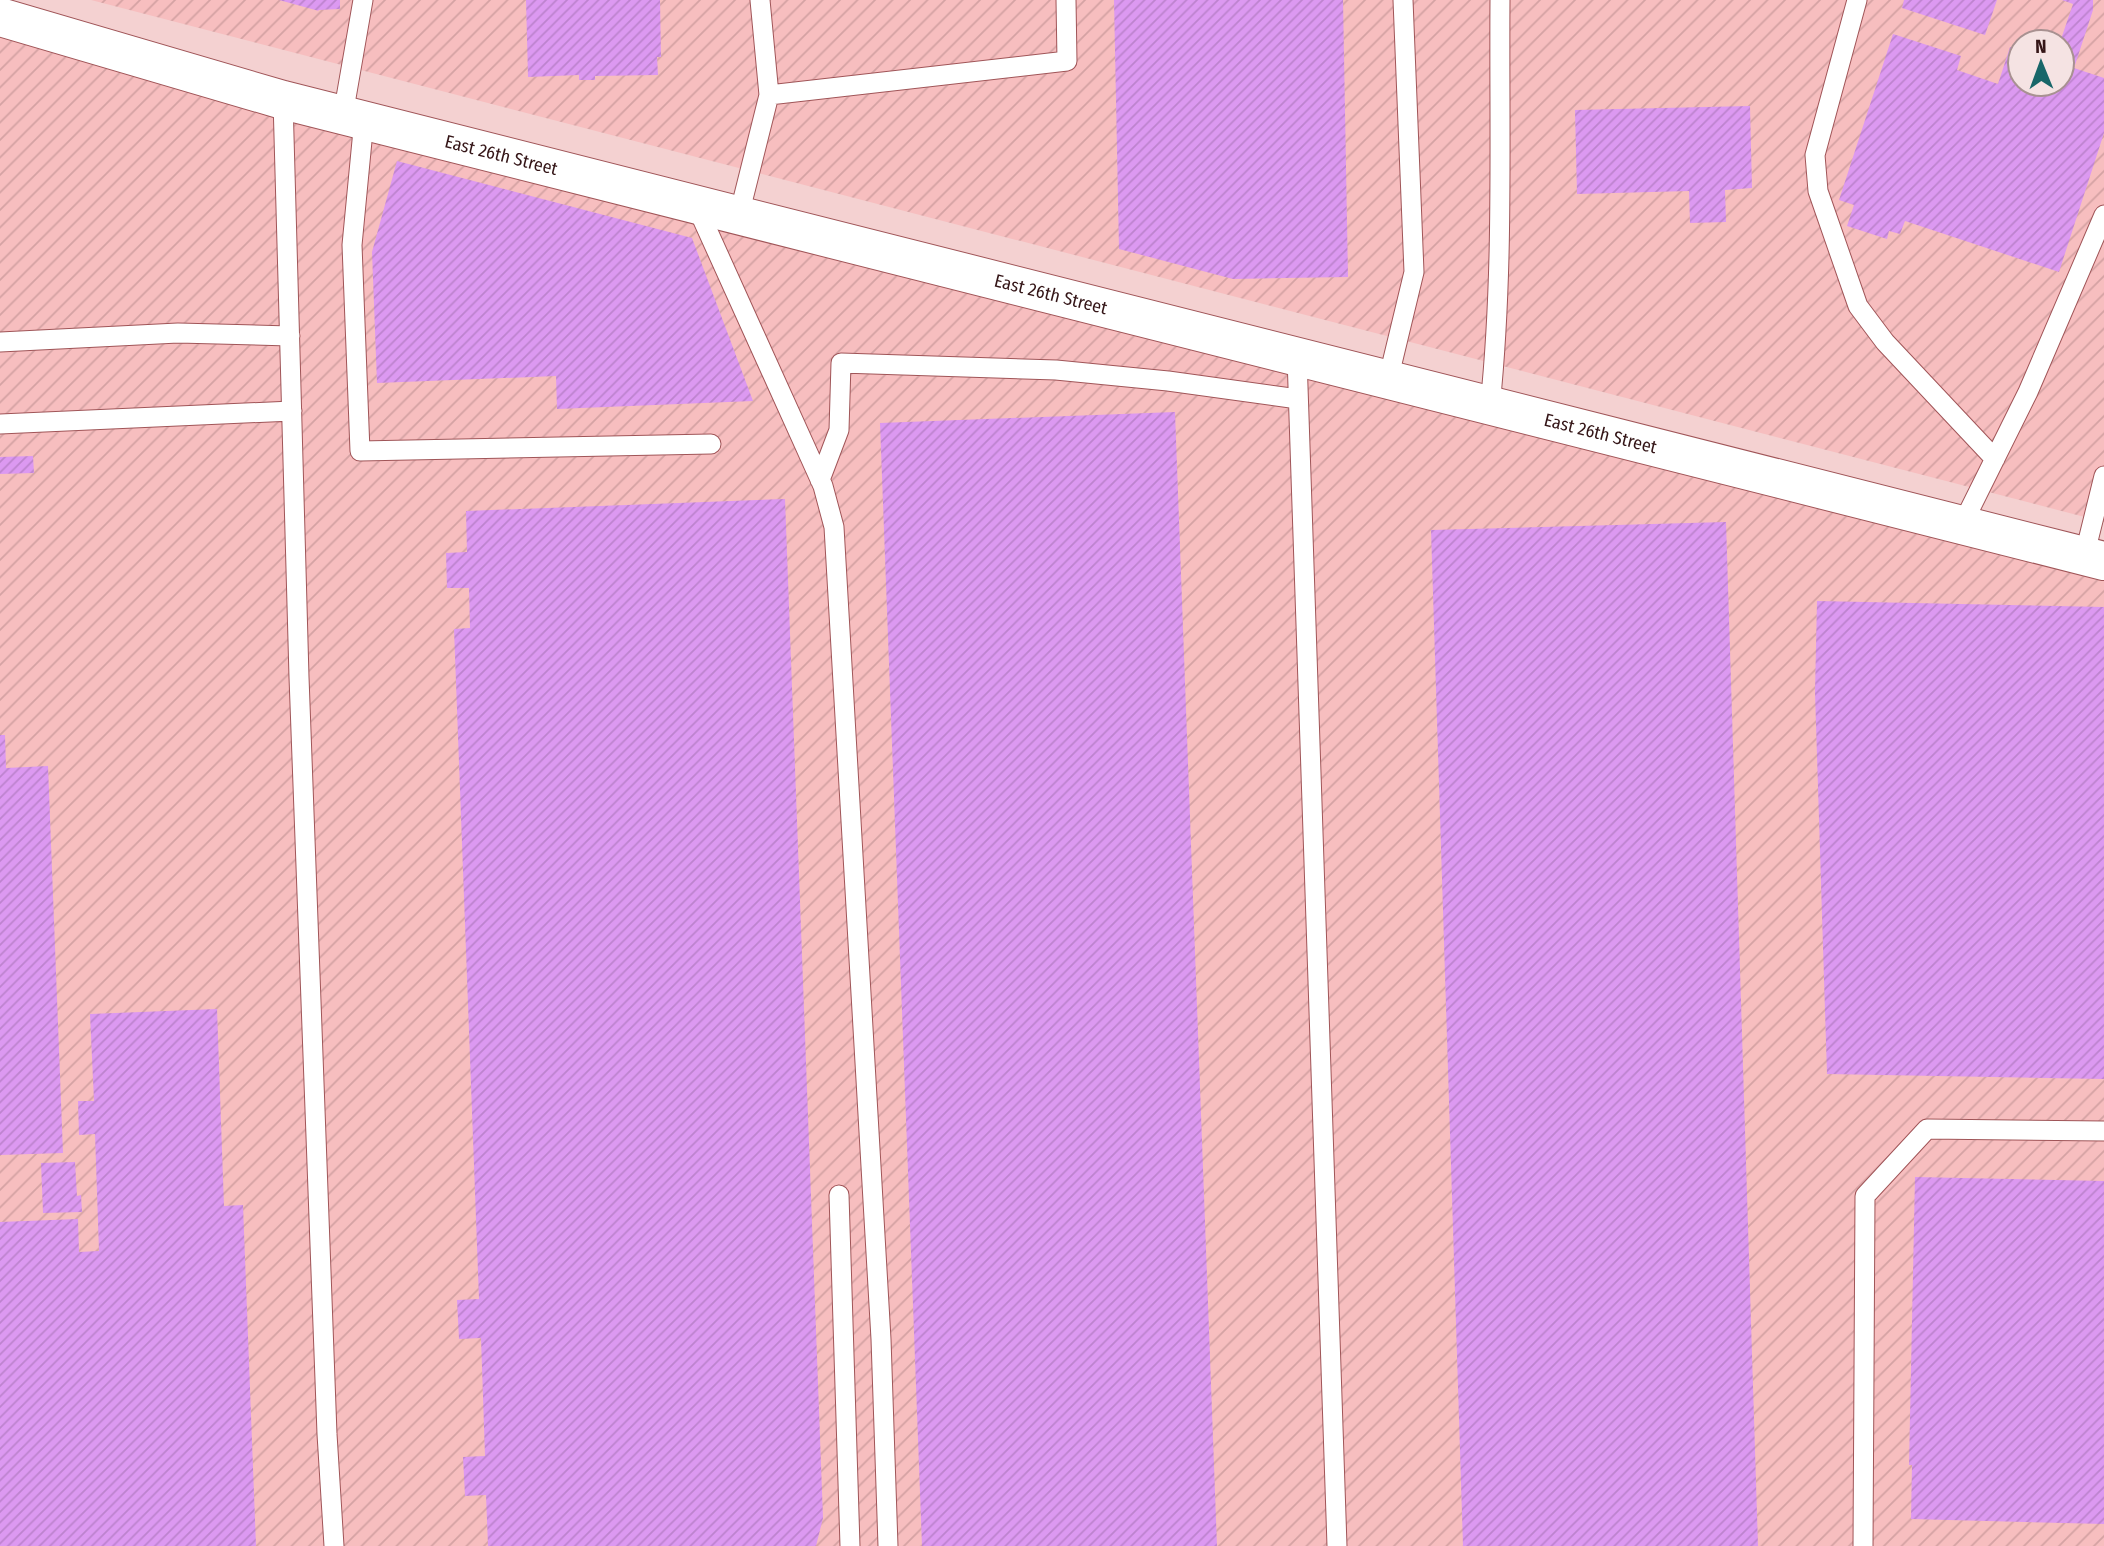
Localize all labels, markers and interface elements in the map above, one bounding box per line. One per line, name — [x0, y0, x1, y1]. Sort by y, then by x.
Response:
north arrow — [2006, 28, 2076, 98]
text: N — [2035, 35, 2047, 58]
street label: East 26th Street — [442, 130, 560, 180]
street label: East 26th Street — [992, 270, 1110, 319]
street label: East 26th Street — [1542, 409, 1659, 458]

